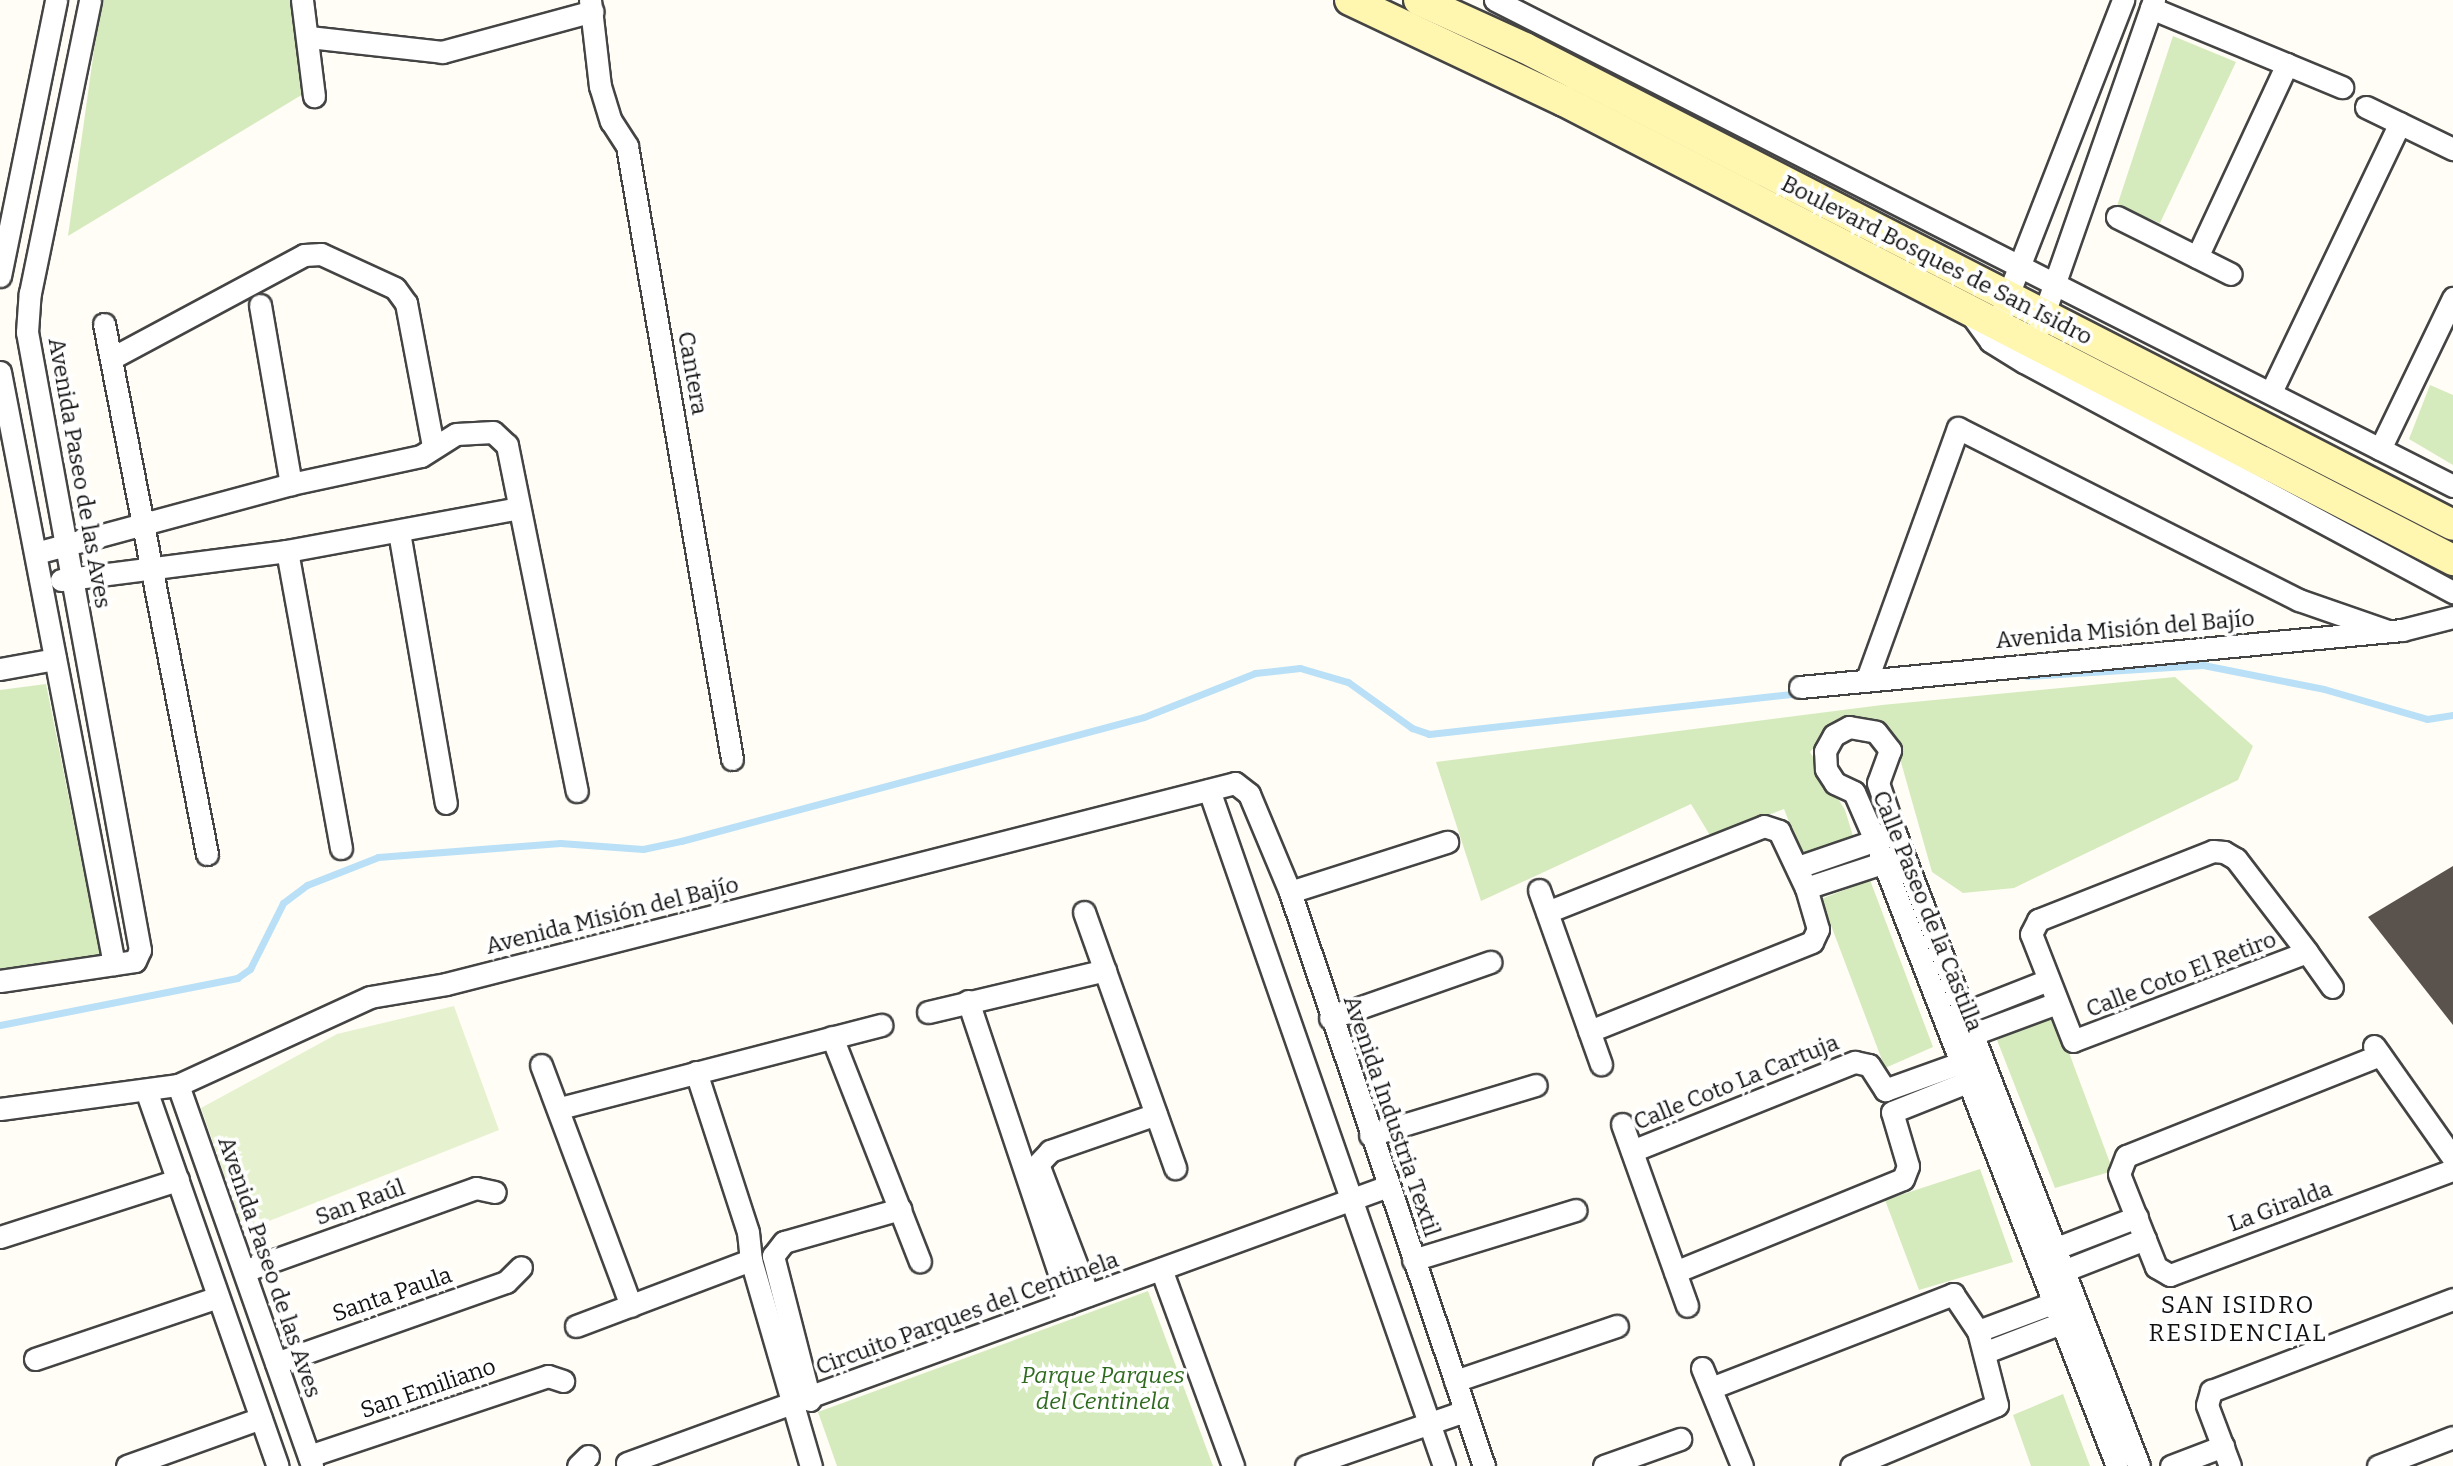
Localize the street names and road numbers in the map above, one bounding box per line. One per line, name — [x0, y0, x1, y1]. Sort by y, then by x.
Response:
street label: Boulevard Bosques de San Isidro — [1777, 169, 2097, 351]
street label: Cantera — [672, 329, 714, 417]
street label: Avenida Paseo de las Aves — [43, 336, 117, 610]
street label: Avenida Misión del Bajío — [1994, 604, 2256, 654]
street label: Calle Paseo de la Castilla — [1867, 786, 1989, 1036]
street label: Avenida Misión del Bajío — [483, 870, 741, 960]
street label: Calle Coto El Retiro — [2082, 925, 2280, 1023]
street label: Avenida Industria Textil — [1338, 992, 1446, 1240]
street label: Calle Coto La Cartuja — [1629, 1028, 1843, 1136]
street label: Avenida Paseo de las Aves — [212, 1133, 328, 1401]
street label: San Raúl — [311, 1173, 409, 1231]
street label: La Giralda — [2225, 1175, 2335, 1237]
street label: Circuito Parques del Centinela — [812, 1245, 1122, 1381]
street label: Santa Paula — [329, 1261, 455, 1327]
street label: San Emiliano — [357, 1352, 499, 1424]

